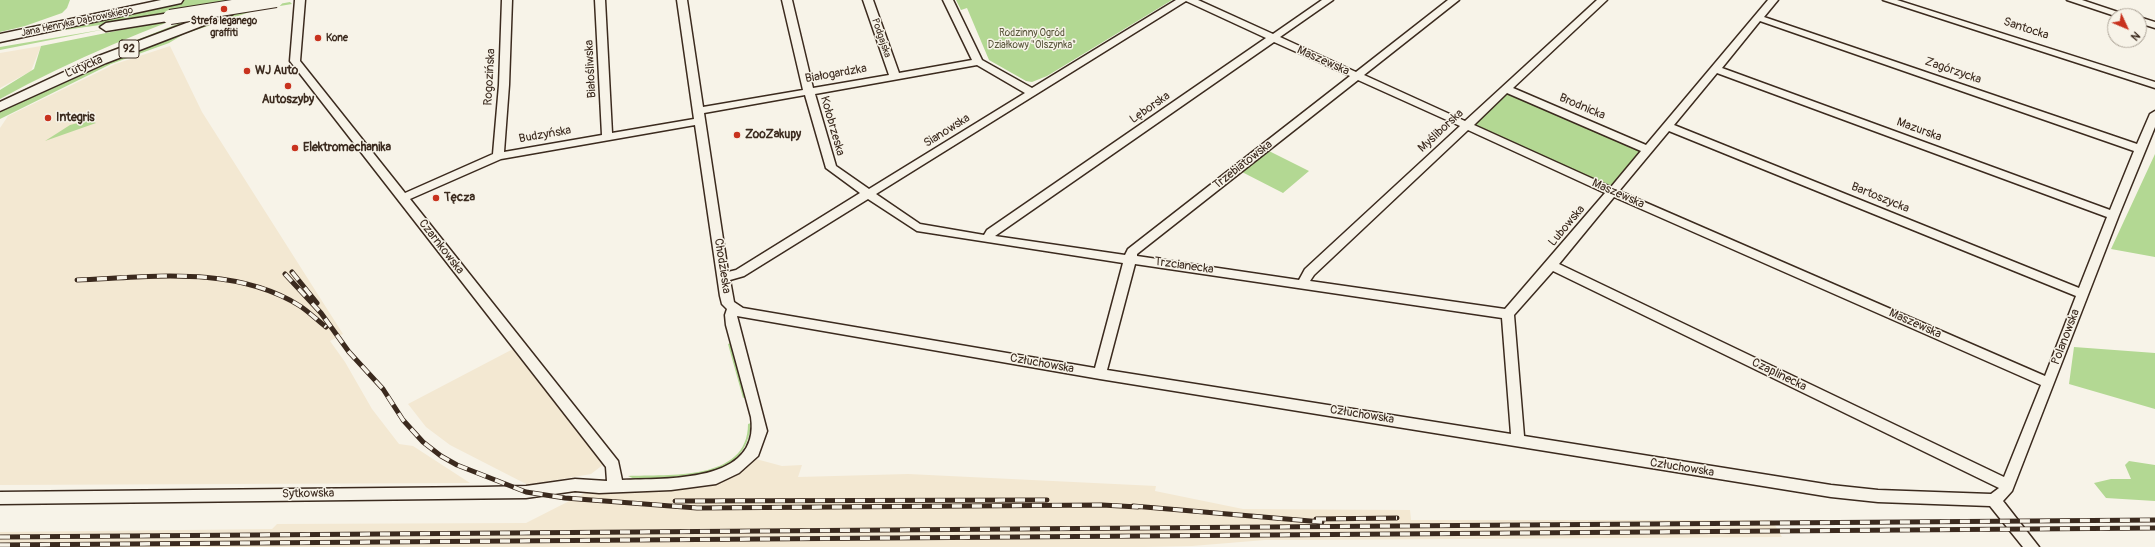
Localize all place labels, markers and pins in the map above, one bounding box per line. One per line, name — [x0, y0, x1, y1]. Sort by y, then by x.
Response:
marker: Strefa leganego graffiti — [219, 4, 229, 14]
place label: Strefa leganego graffiti — [191, 15, 257, 38]
place label: Kone — [326, 32, 348, 44]
marker: Kone — [313, 33, 323, 43]
place label: WJ Auto — [255, 64, 298, 78]
marker: WJ Auto — [242, 66, 252, 76]
marker: Autoszyby — [283, 81, 293, 91]
place label: Autoszyby — [262, 93, 314, 107]
place label: Integris — [56, 111, 95, 125]
marker: Integris — [43, 113, 53, 123]
place label: ZooZakupy — [745, 128, 801, 142]
marker: ZooZakupy — [732, 130, 742, 140]
place label: Elektromechanika — [303, 141, 391, 155]
marker: Elektromechanika — [290, 143, 300, 153]
place label: Tęcza — [444, 191, 475, 205]
marker: Tęcza — [431, 193, 441, 203]

